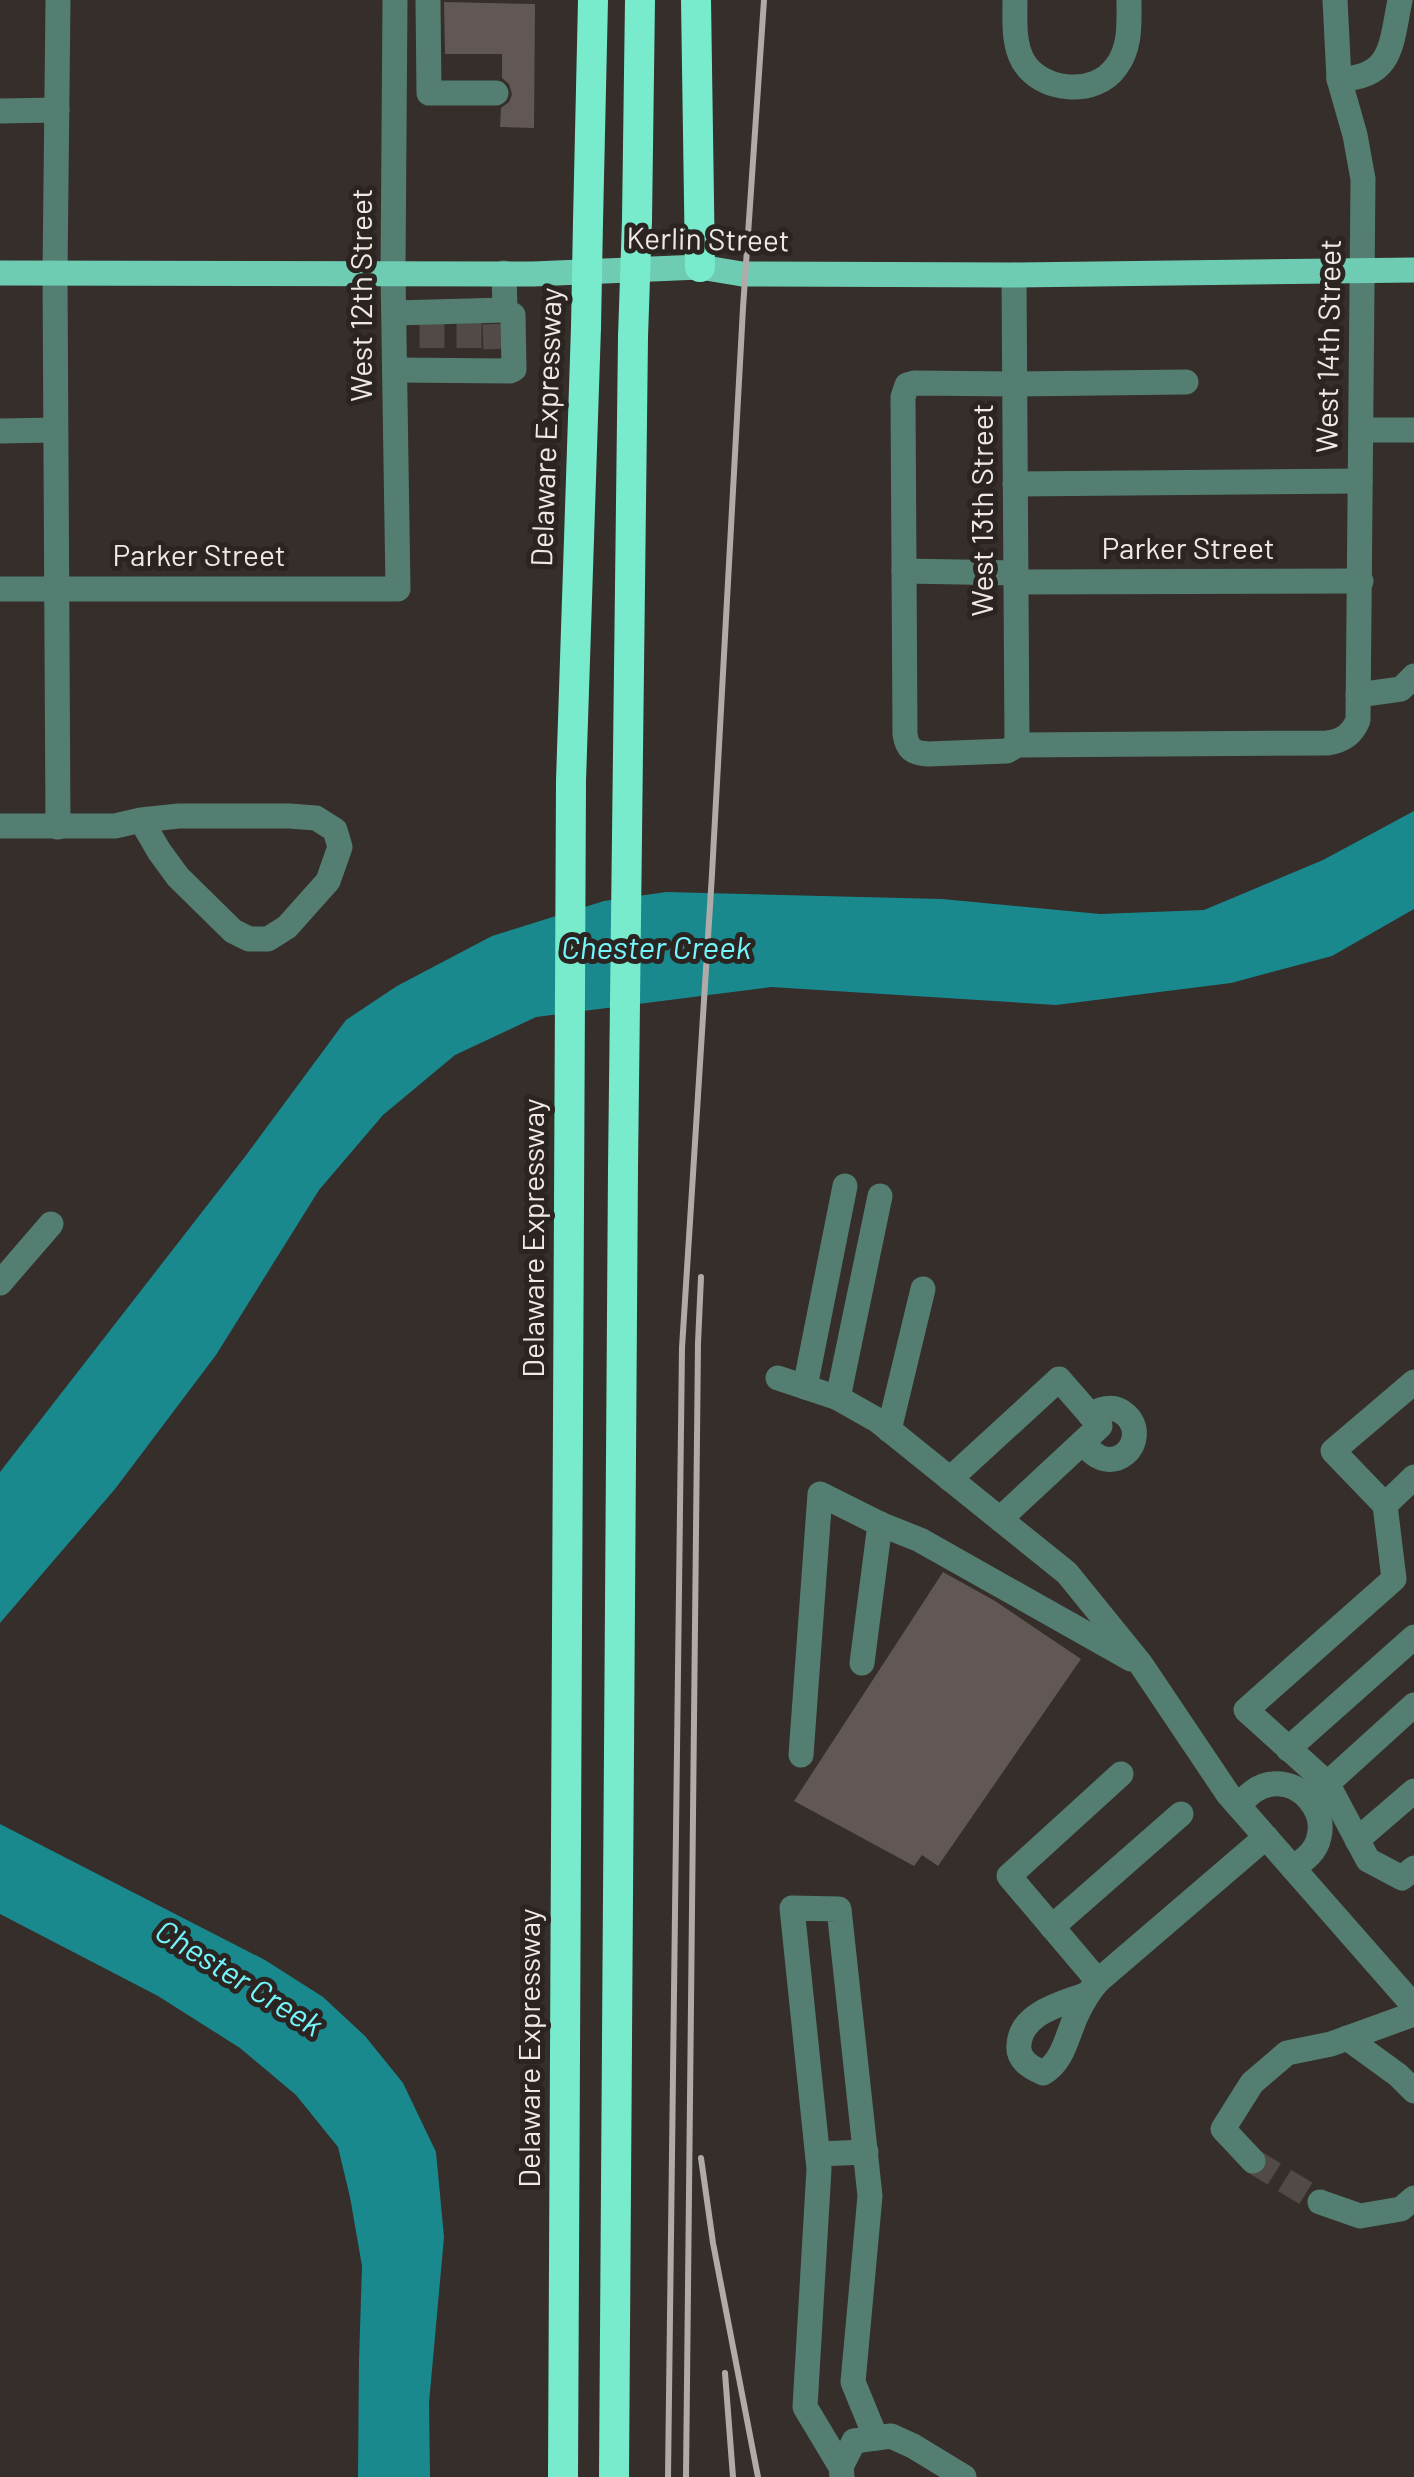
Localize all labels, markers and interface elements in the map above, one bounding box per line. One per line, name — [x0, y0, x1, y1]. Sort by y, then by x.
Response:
street label: West 12th Street — [342, 188, 378, 402]
street label: Kerlin Street — [626, 219, 790, 257]
street label: West 14th Street — [1307, 239, 1347, 453]
street label: Delaware Expressway — [522, 287, 568, 567]
street label: West 13th Street — [963, 404, 999, 616]
street label: Parker Street — [1101, 529, 1275, 565]
street label: Parker Street — [112, 536, 286, 572]
water label: Chester Creek — [561, 927, 751, 965]
street label: Delaware Expressway — [514, 1098, 550, 1378]
street label: Delaware Expressway — [510, 1908, 546, 2188]
water label: Chester Creek — [149, 1910, 331, 2043]

